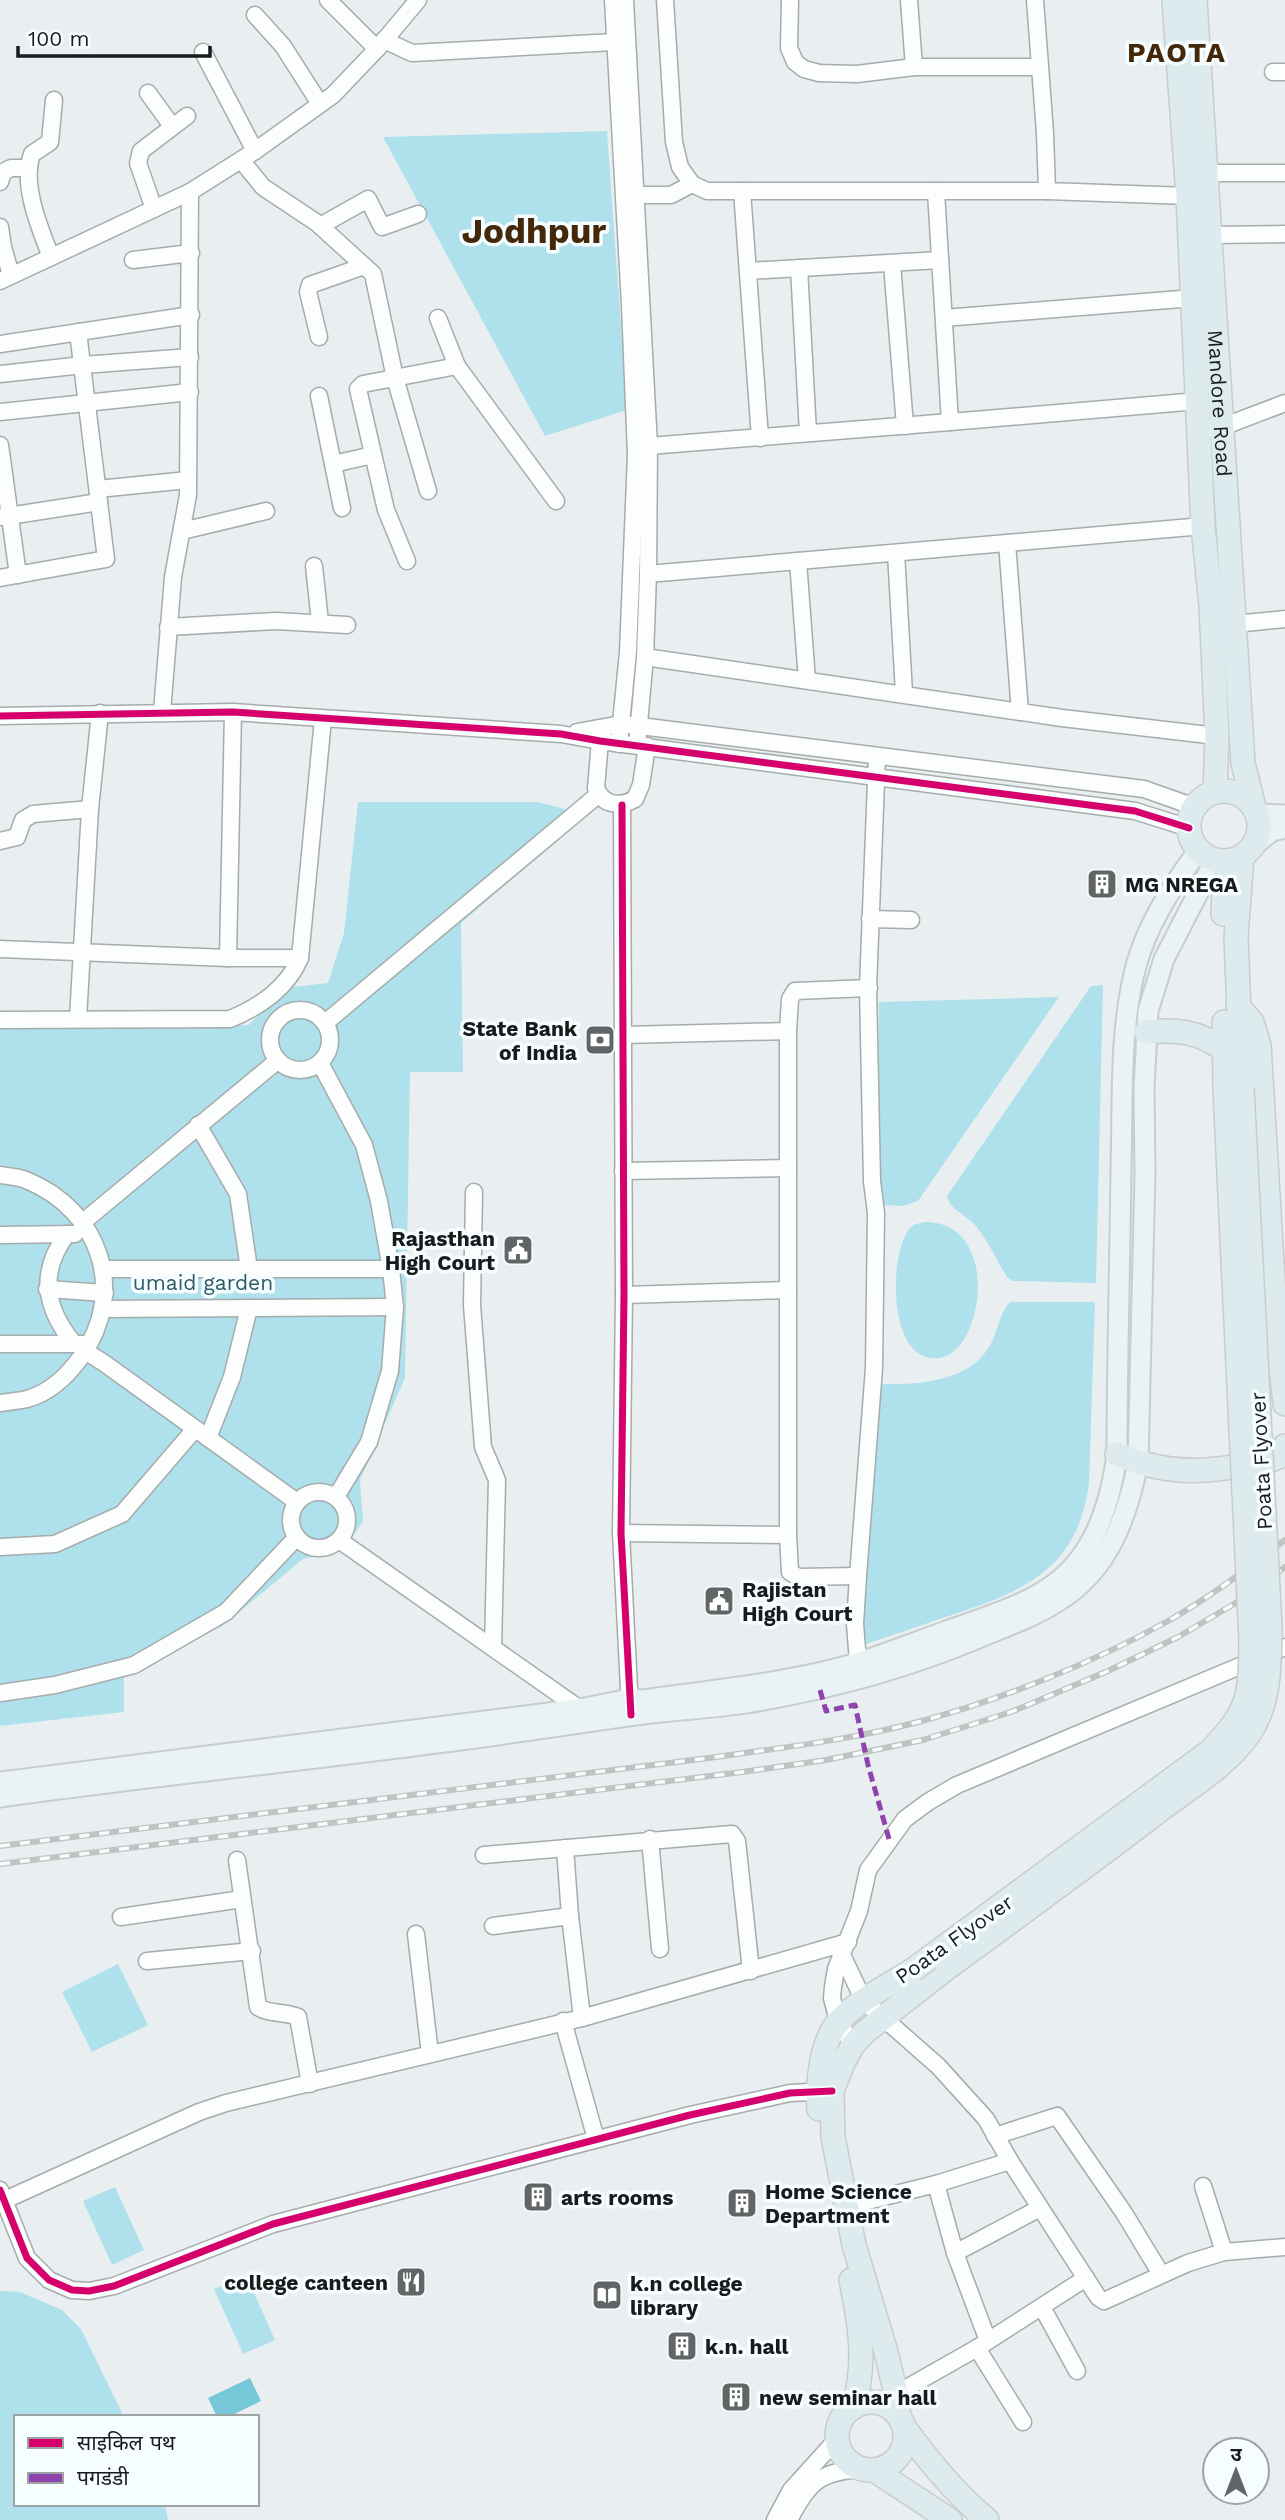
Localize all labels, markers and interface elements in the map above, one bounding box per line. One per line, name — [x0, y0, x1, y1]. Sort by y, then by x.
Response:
scale bar — [18, 14, 210, 58]
text: 100 m — [28, 26, 90, 51]
district label: PAOTA — [1127, 36, 1227, 69]
district label: Jodhpur — [462, 210, 606, 252]
street label: Mandore Road — [1203, 329, 1237, 477]
building icon: MG NREGA — [1085, 867, 1119, 901]
place label: MG NREGA — [1125, 872, 1239, 897]
place label: State Bank of India — [462, 1016, 578, 1065]
bank icon: State Bank of India — [583, 1023, 617, 1057]
place label: Rajasthan High Court — [385, 1226, 495, 1275]
public building icon: Rajasthan High Court — [501, 1233, 535, 1267]
park label: umaid garden — [133, 1270, 273, 1295]
street label: Poata Flyover — [1245, 1391, 1277, 1530]
place label: Rajistan High Court — [742, 1577, 852, 1626]
public building icon: Rajistan High Court — [702, 1584, 736, 1618]
street label: Poata Flyover — [890, 1889, 1018, 1989]
place label: Home Science Department — [765, 2179, 912, 2228]
building icon: arts rooms — [521, 2180, 555, 2214]
place label: arts rooms — [561, 2185, 673, 2210]
building icon: Home Science Department — [725, 2186, 759, 2220]
restaurant icon: college canteen — [394, 2265, 428, 2299]
place label: college canteen — [224, 2270, 388, 2295]
place label: k.n college library — [630, 2271, 743, 2320]
library icon: k.n college library — [590, 2278, 624, 2312]
building icon: k.n. hall — [665, 2329, 699, 2363]
place label: k.n. hall — [705, 2334, 789, 2359]
building icon: new seminar hall — [719, 2380, 753, 2414]
place label: new seminar hall — [759, 2385, 936, 2410]
legend — [14, 2415, 259, 2506]
text: साइकिल पथ — [77, 2430, 176, 2455]
north arrow — [1201, 2436, 1271, 2506]
text: उ — [1230, 2443, 1242, 2466]
text: पगडंडी — [77, 2465, 129, 2490]

